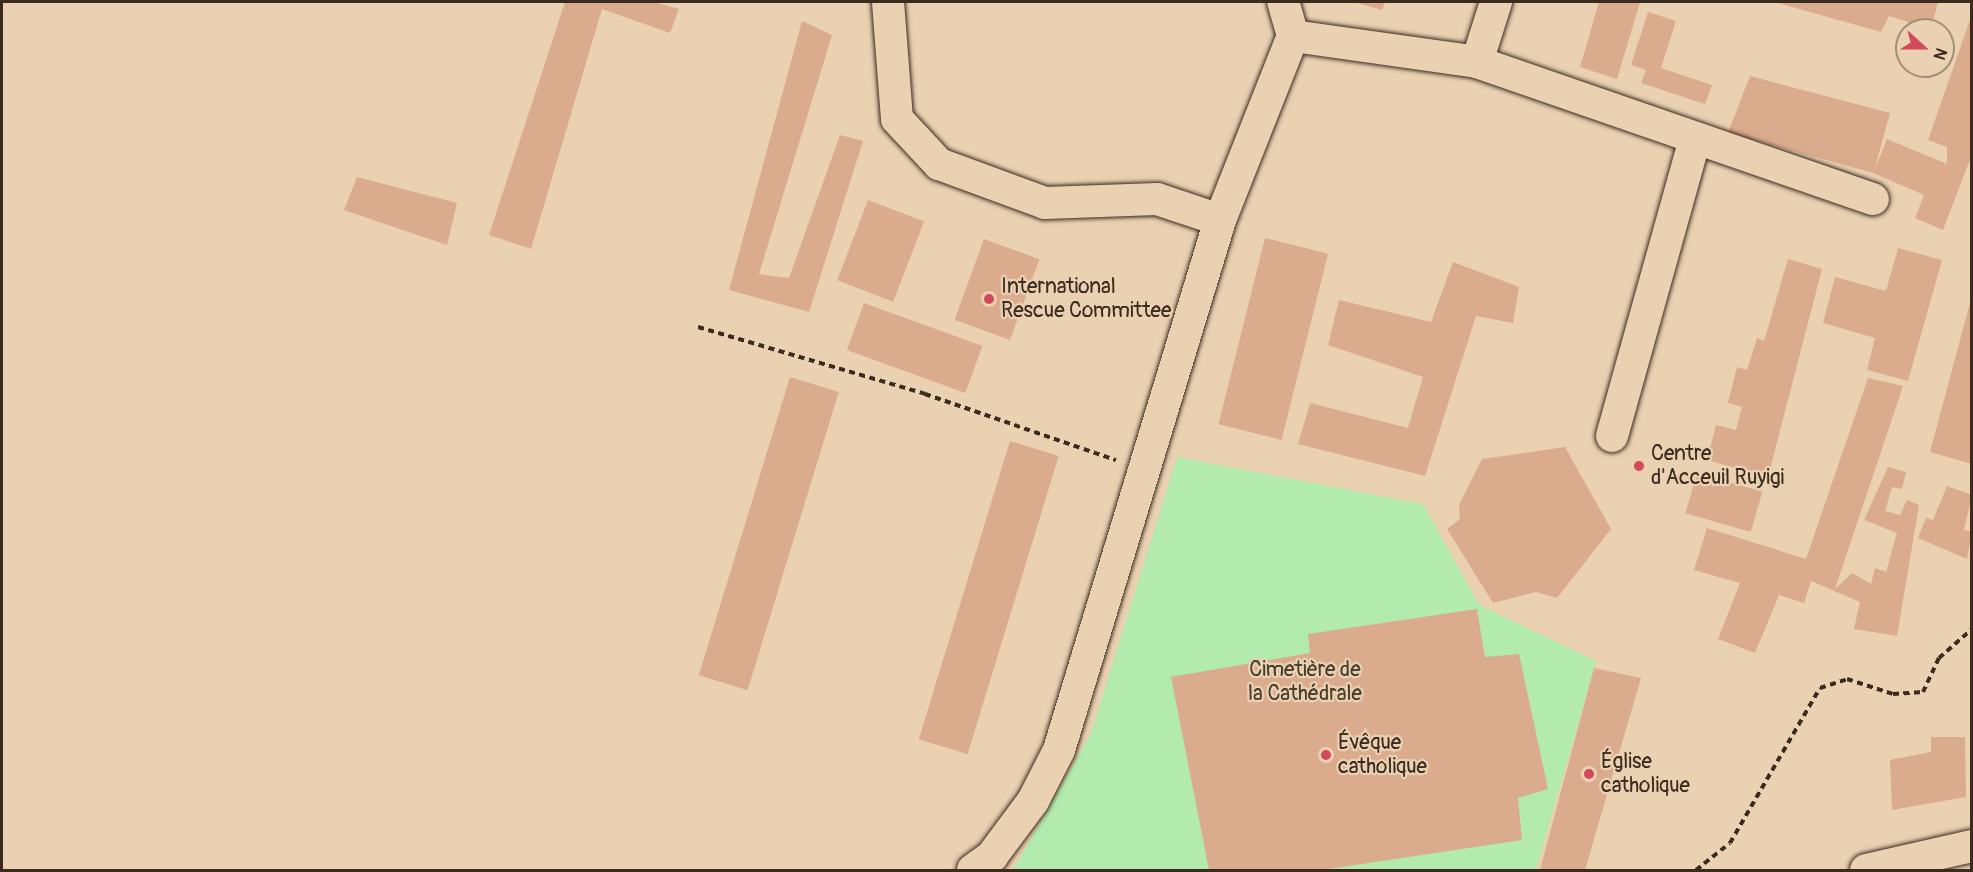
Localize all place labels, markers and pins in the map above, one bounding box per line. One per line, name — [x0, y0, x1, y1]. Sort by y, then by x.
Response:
place label: International Rescue Committee — [1001, 274, 1171, 324]
marker: International Rescue Committee — [982, 292, 996, 306]
place label: Centre d'Acceuil Ruyigi — [1651, 441, 1784, 491]
marker: Centre d'Acceuil Ruyigi — [1632, 459, 1646, 473]
place label: Évêque catholique — [1338, 730, 1427, 780]
marker: Évêque catholique — [1319, 748, 1333, 762]
place label: Église catholique — [1601, 749, 1690, 799]
marker: Église catholique — [1582, 767, 1596, 781]

